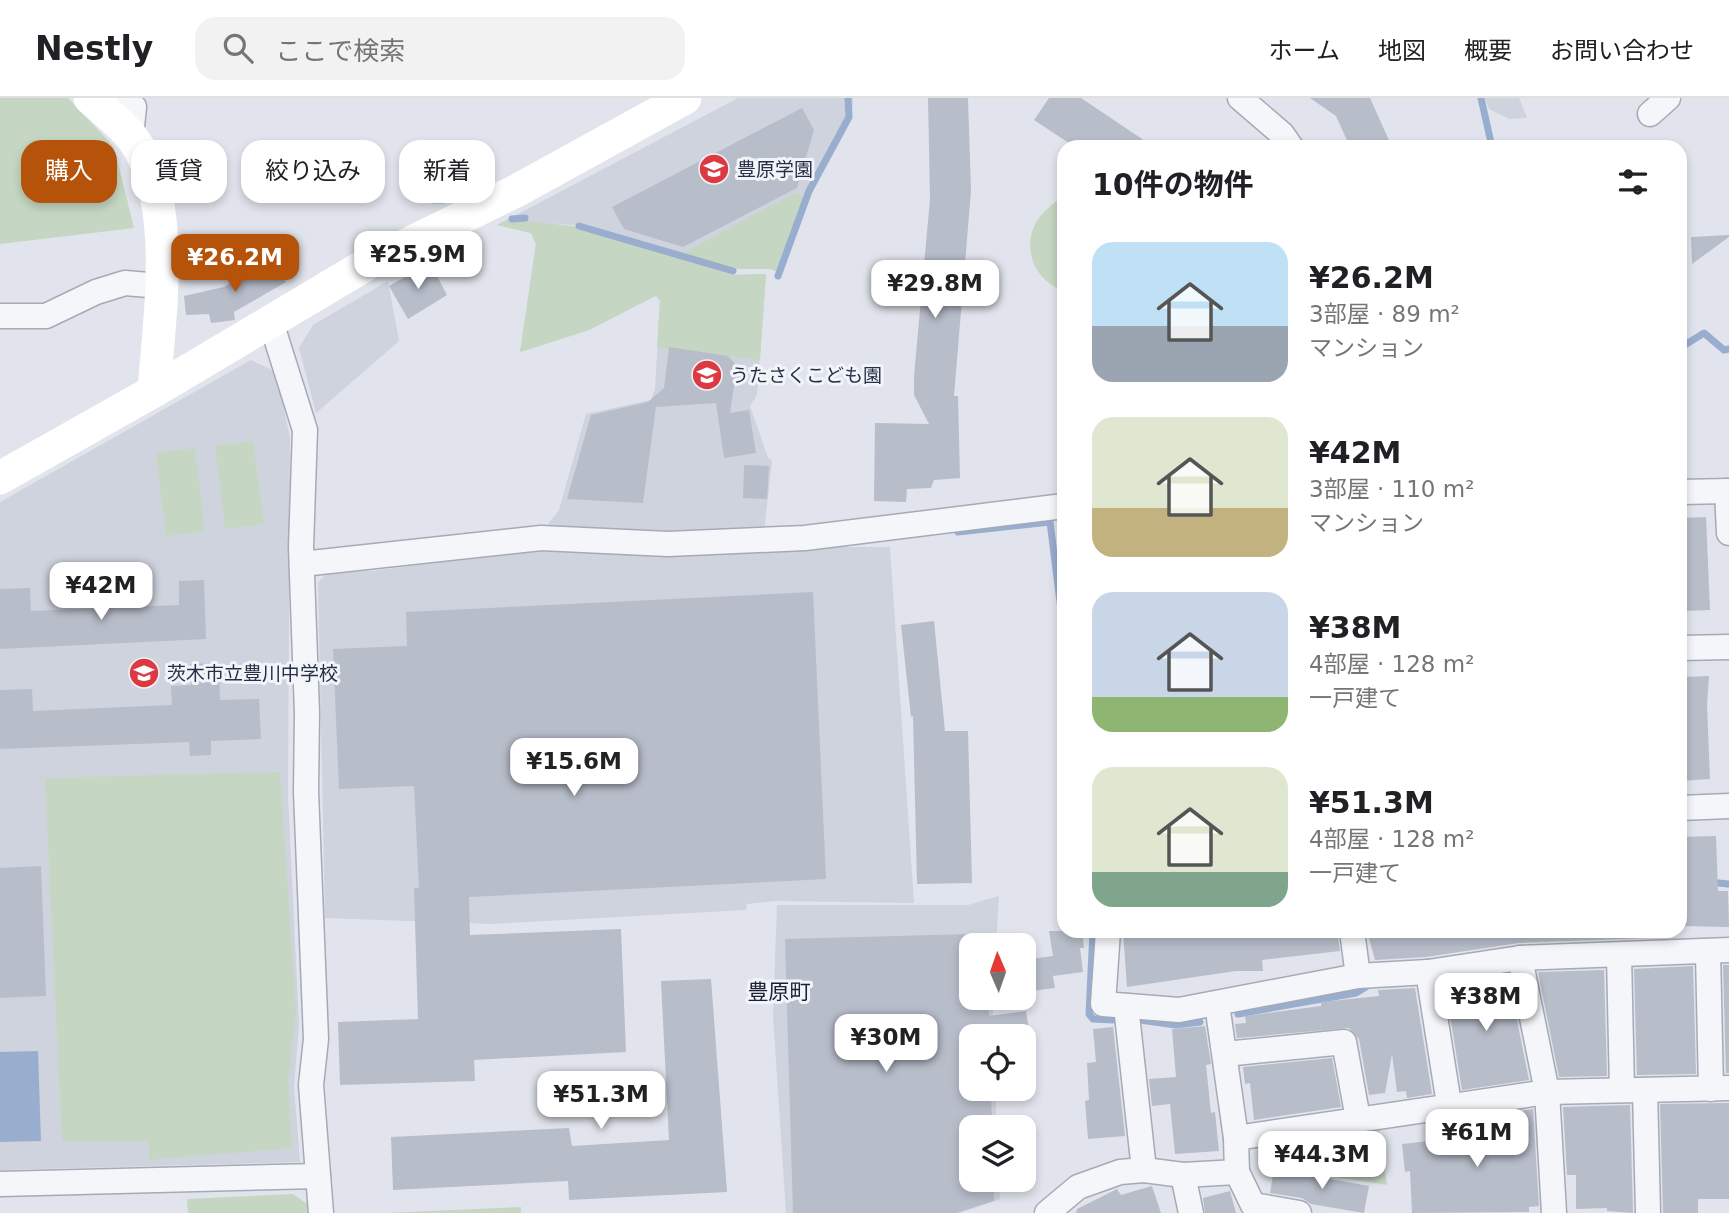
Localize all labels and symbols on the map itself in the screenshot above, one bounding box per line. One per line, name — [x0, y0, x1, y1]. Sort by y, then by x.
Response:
school or university icon: 豊原学園 — [697, 152, 731, 186]
place label: 豊原学園 — [737, 158, 813, 180]
pin: ¥25.9M — [361, 232, 475, 291]
pin: ¥26.2M — [178, 234, 292, 294]
pin: ¥29.8M — [878, 260, 992, 320]
school or university icon: うたさくこども園 — [690, 358, 724, 392]
place label: うたさくこども園 — [730, 364, 882, 386]
pin: ¥42M — [60, 562, 142, 622]
school or university icon: 茨木市立豊川中学校 — [127, 656, 161, 690]
place label: 茨木市立豊川中学校 — [167, 662, 338, 684]
pin: ¥15.6M — [517, 738, 631, 798]
north arrow — [959, 933, 1036, 1010]
pin: ¥38M — [1445, 974, 1527, 1033]
district label: 豊原町 — [748, 980, 811, 1004]
pin: ¥30M — [845, 1014, 927, 1074]
pin: ¥51.3M — [544, 1072, 658, 1131]
pin: ¥61M — [1436, 1110, 1518, 1169]
pin: ¥44.3M — [1265, 1132, 1379, 1191]

